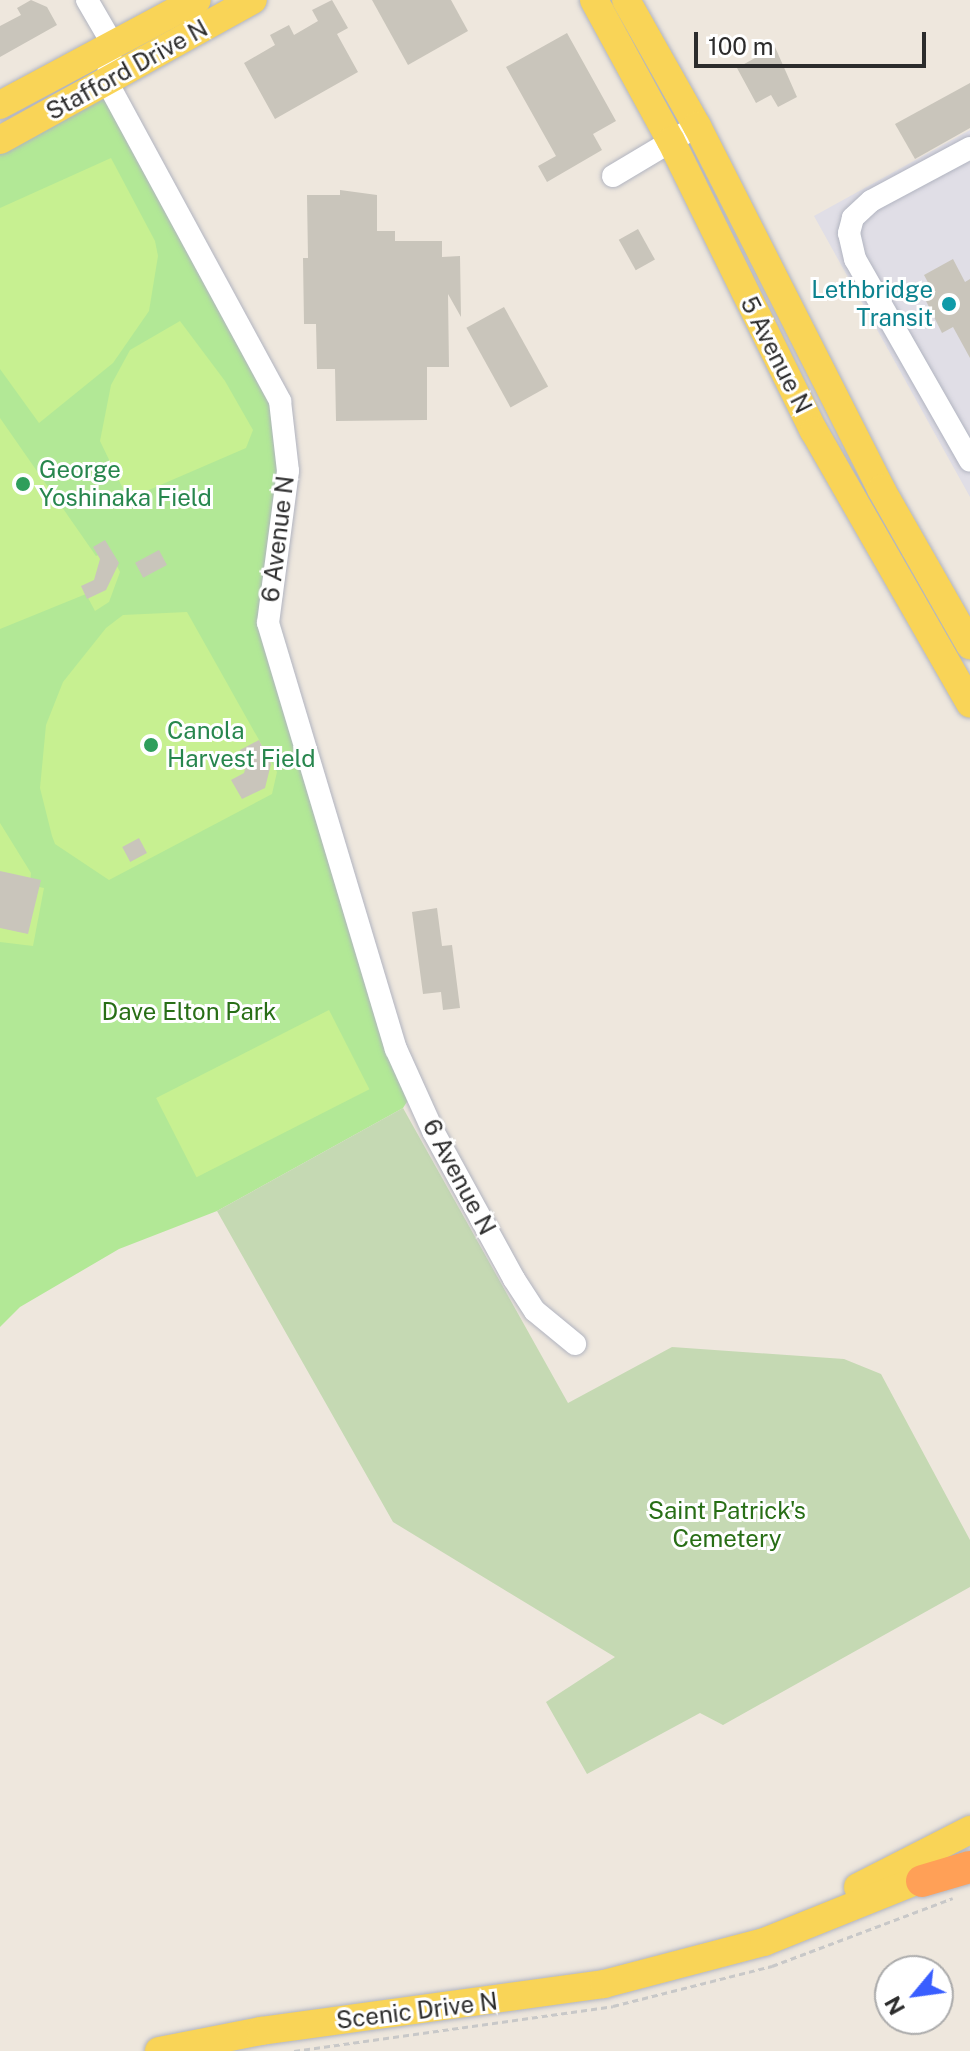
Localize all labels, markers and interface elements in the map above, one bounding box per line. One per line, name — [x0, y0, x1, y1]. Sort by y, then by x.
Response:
street label: Stafford Drive N — [41, 14, 213, 126]
scale bar — [698, 16, 930, 66]
text: 100 m — [708, 32, 774, 60]
place label: Lethbridge Transit — [811, 276, 933, 332]
street label: 5 Avenue N — [734, 292, 818, 418]
marker: Lethbridge Transit — [940, 295, 958, 313]
place label: George Yoshinaka Field — [39, 456, 212, 512]
street label: 6 Avenue N — [256, 474, 300, 604]
marker: George Yoshinaka Field — [14, 475, 32, 493]
place label: Canola Harvest Field — [167, 717, 315, 773]
marker: Canola Harvest Field — [142, 736, 160, 754]
park label: Dave Elton Park — [101, 998, 277, 1026]
street label: 6 Avenue N — [416, 1114, 502, 1240]
park label: Saint Patrick's Cemetery — [648, 1497, 806, 1553]
north arrow — [874, 1955, 954, 2035]
street label: Scenic Drive N — [335, 1987, 499, 2035]
text: N — [879, 1992, 910, 2019]

